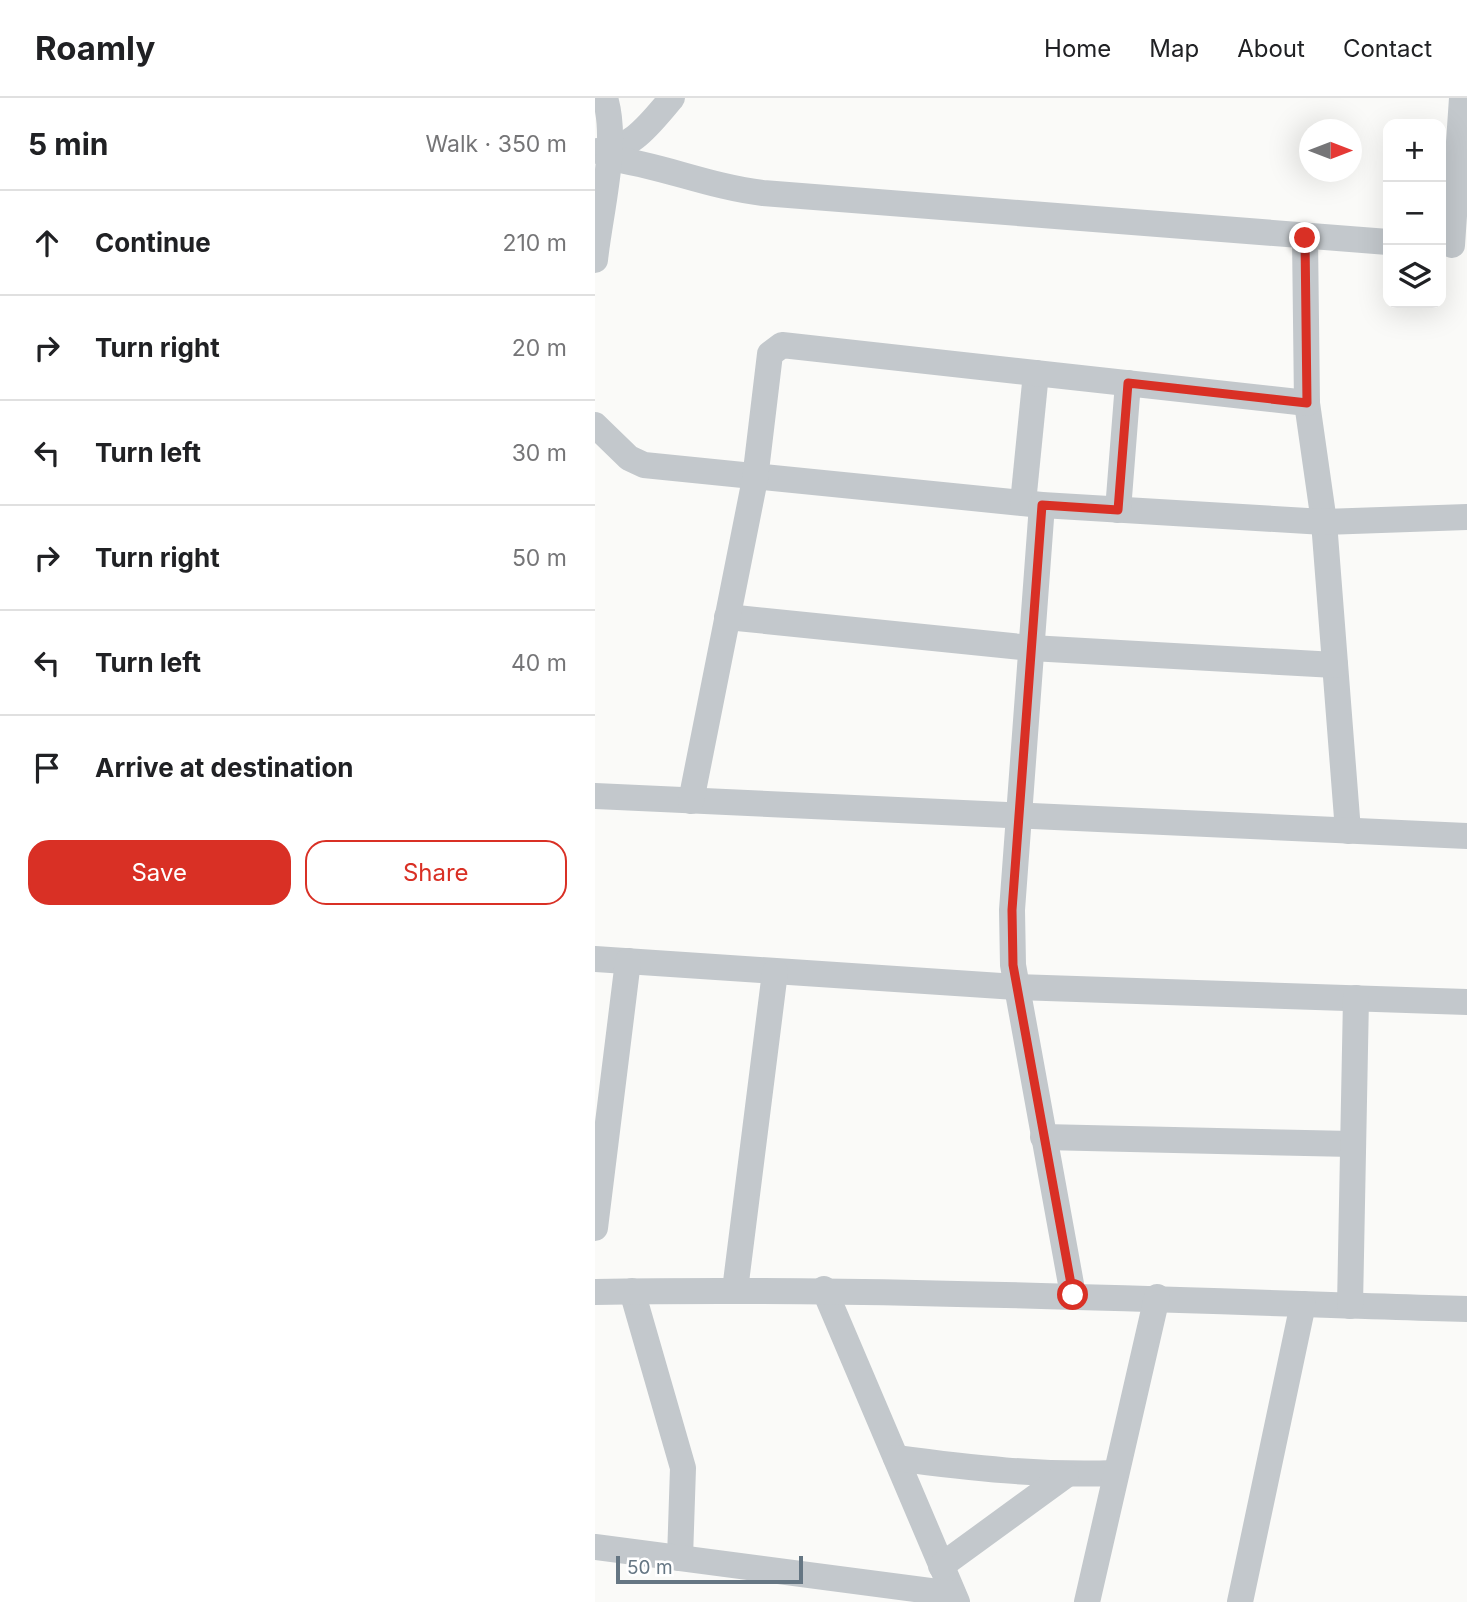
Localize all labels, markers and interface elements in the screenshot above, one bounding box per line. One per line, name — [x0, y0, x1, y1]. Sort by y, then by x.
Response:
text: Roamly — [35, 28, 155, 68]
text: Home — [1044, 34, 1111, 63]
text: Map — [1149, 34, 1199, 63]
text: About — [1237, 34, 1305, 63]
text: Contact — [1343, 34, 1432, 63]
north arrow — [1299, 119, 1362, 182]
map controls — [1383, 119, 1446, 308]
button: + — [1383, 119, 1446, 182]
text: 5 min — [28, 126, 108, 162]
text: Walk · 350 m — [426, 130, 567, 158]
button: − — [1383, 182, 1446, 245]
route end — [1289, 222, 1320, 253]
icon: ahead — [28, 224, 66, 262]
text: Continue — [95, 227, 211, 258]
text: 210 m — [502, 229, 567, 257]
button: layers — [1383, 245, 1446, 308]
icon: right — [28, 329, 66, 367]
text: Turn right — [95, 332, 220, 363]
text: 20 m — [512, 334, 567, 362]
icon: left — [28, 434, 66, 472]
text: Turn left — [95, 437, 201, 468]
text: 30 m — [512, 439, 567, 467]
icon: right — [28, 539, 66, 577]
text: Turn right — [95, 542, 220, 573]
text: 50 m — [512, 544, 567, 572]
icon: left — [28, 644, 66, 682]
text: Turn left — [95, 647, 201, 678]
text: 40 m — [511, 649, 567, 677]
icon: arrive — [28, 749, 66, 787]
text: Arrive at destination — [95, 752, 354, 783]
button: Save — [28, 840, 291, 905]
button: Share — [305, 840, 567, 905]
route start — [1057, 1279, 1088, 1310]
scale bar — [616, 1553, 803, 1585]
text: 50 m — [627, 1556, 673, 1579]

